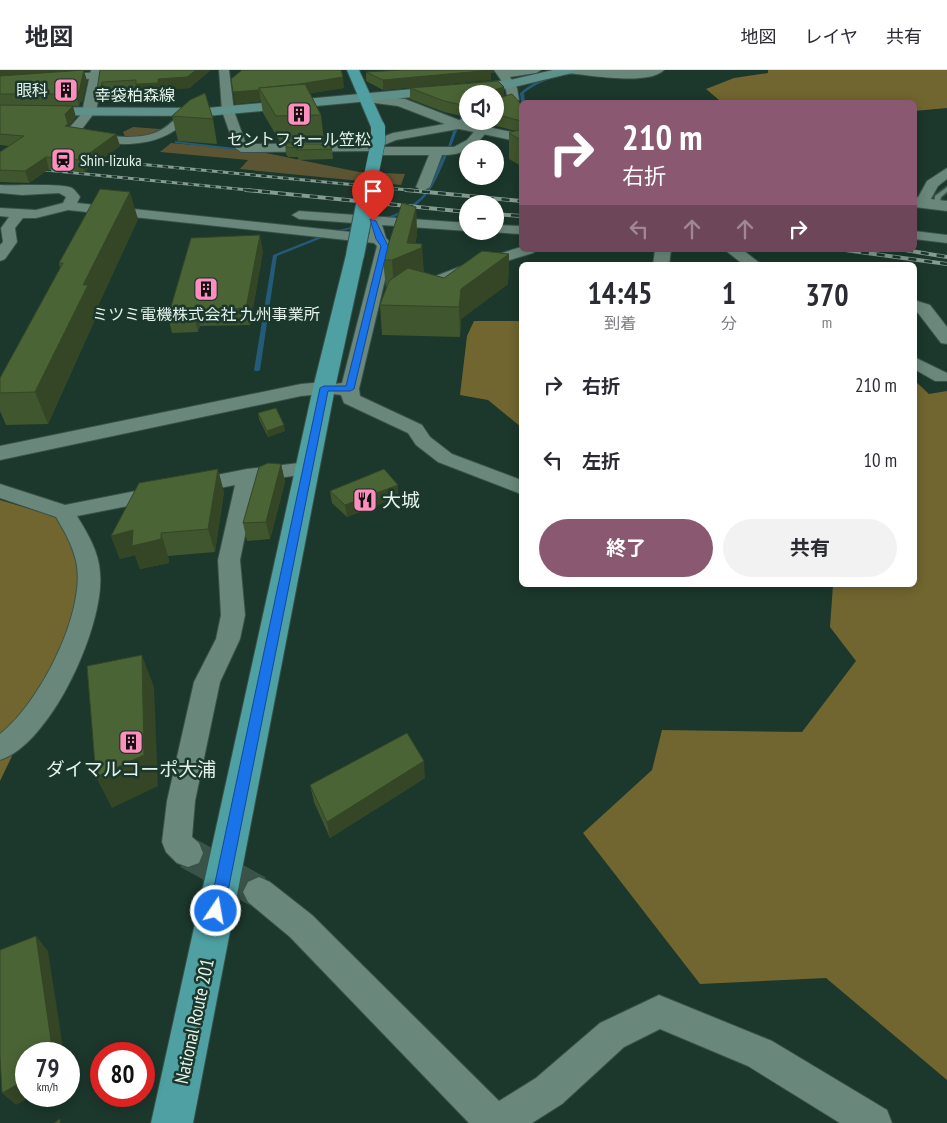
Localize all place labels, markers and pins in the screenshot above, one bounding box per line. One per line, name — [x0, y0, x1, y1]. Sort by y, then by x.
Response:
building icon: 眼科 — [53, 77, 79, 103]
place label: 眼科 — [16, 80, 48, 100]
building icon: セントフォール笠松 — [286, 101, 312, 127]
place label: セントフォール笠松 — [227, 129, 371, 149]
station icon: Shin-Iizuka — [50, 147, 76, 173]
place label: Shin-Iizuka — [80, 150, 142, 170]
pin — [352, 170, 394, 221]
building icon: ミツミ電機株式会社 九州事業所 — [193, 276, 219, 302]
place label: ミツミ電機株式会社 九州事業所 — [92, 304, 320, 324]
restaurant icon: 大城 — [352, 487, 378, 513]
place label: 大城 — [382, 488, 420, 512]
building icon: ダイマルコーポ大浦 — [118, 729, 144, 755]
place label: ダイマルコーポ大浦 — [46, 757, 216, 781]

